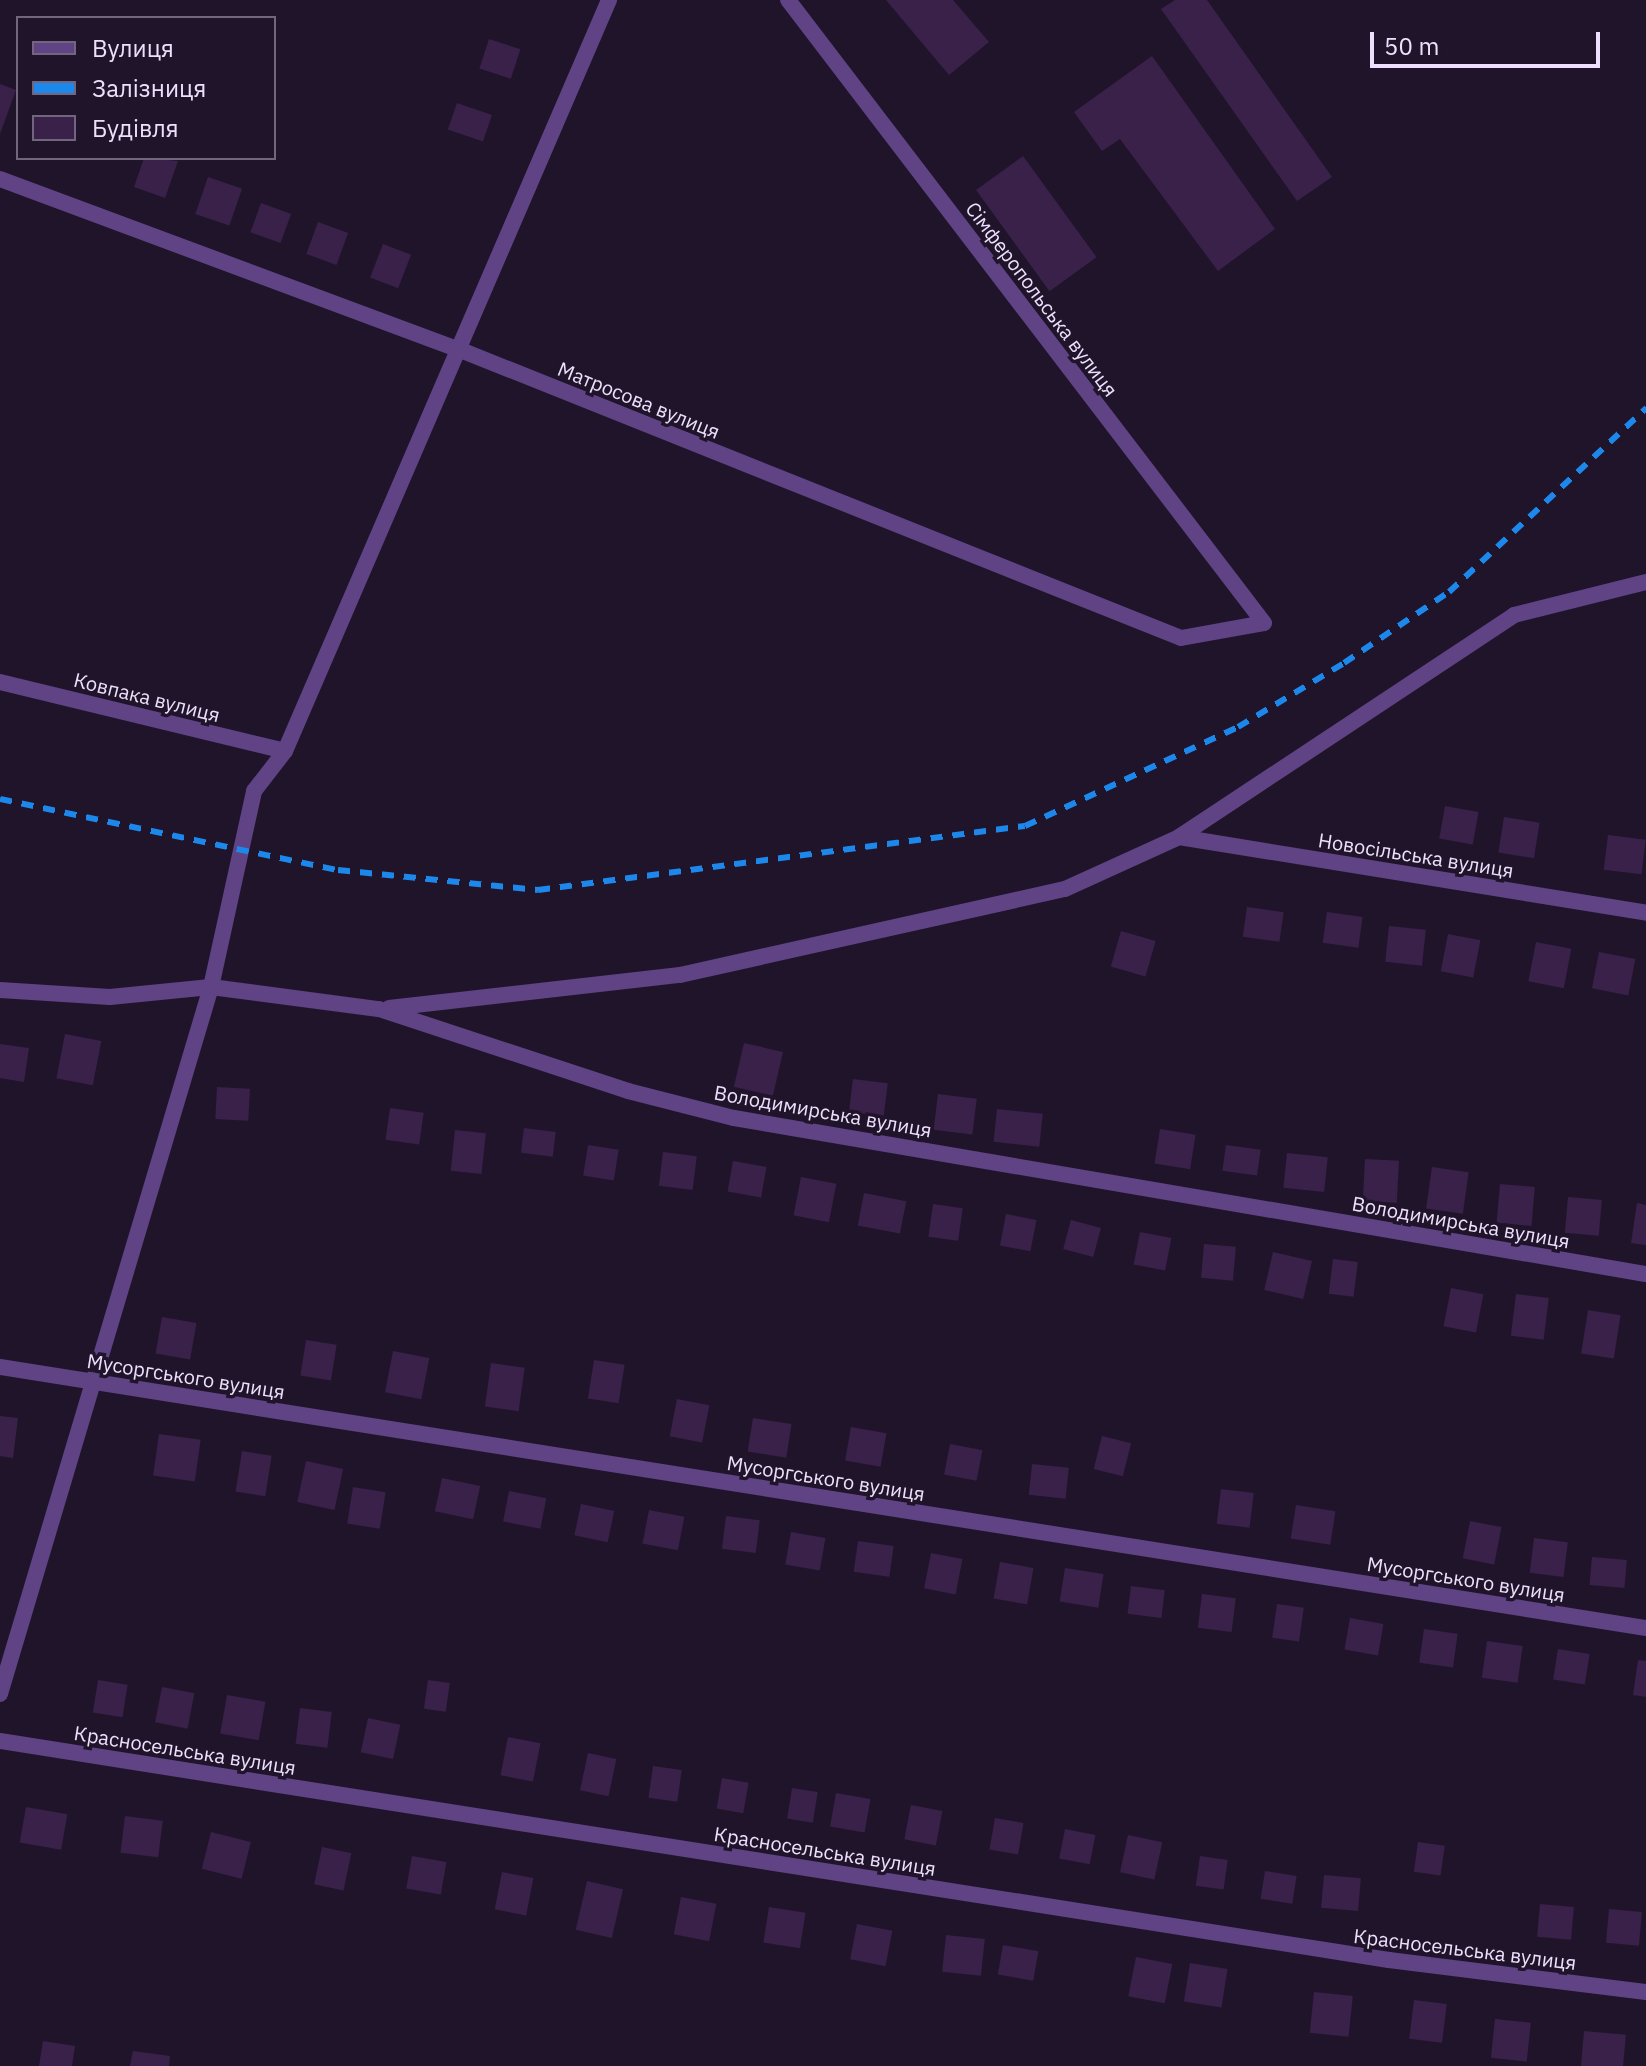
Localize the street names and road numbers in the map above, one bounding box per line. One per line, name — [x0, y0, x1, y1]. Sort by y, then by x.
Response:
street label: Сімферопольська вулиця — [961, 197, 1123, 401]
street label: Матросова вулиця — [554, 357, 724, 443]
street label: Ковпака вулиця — [71, 667, 223, 727]
street label: Новосільська вулиця — [1317, 828, 1515, 882]
street label: Володимирська вулиця — [712, 1080, 934, 1142]
street label: Володимирська вулиця — [1350, 1191, 1572, 1253]
street label: Мусоргського вулиця — [85, 1349, 287, 1403]
street label: Мусоргського вулиця — [725, 1451, 927, 1505]
street label: Мусоргського вулиця — [1365, 1552, 1567, 1606]
street label: Красносельська вулиця — [72, 1721, 298, 1779]
street label: Красносельська вулиця — [712, 1822, 938, 1880]
street label: Красносельська вулиця — [1352, 1923, 1578, 1975]

